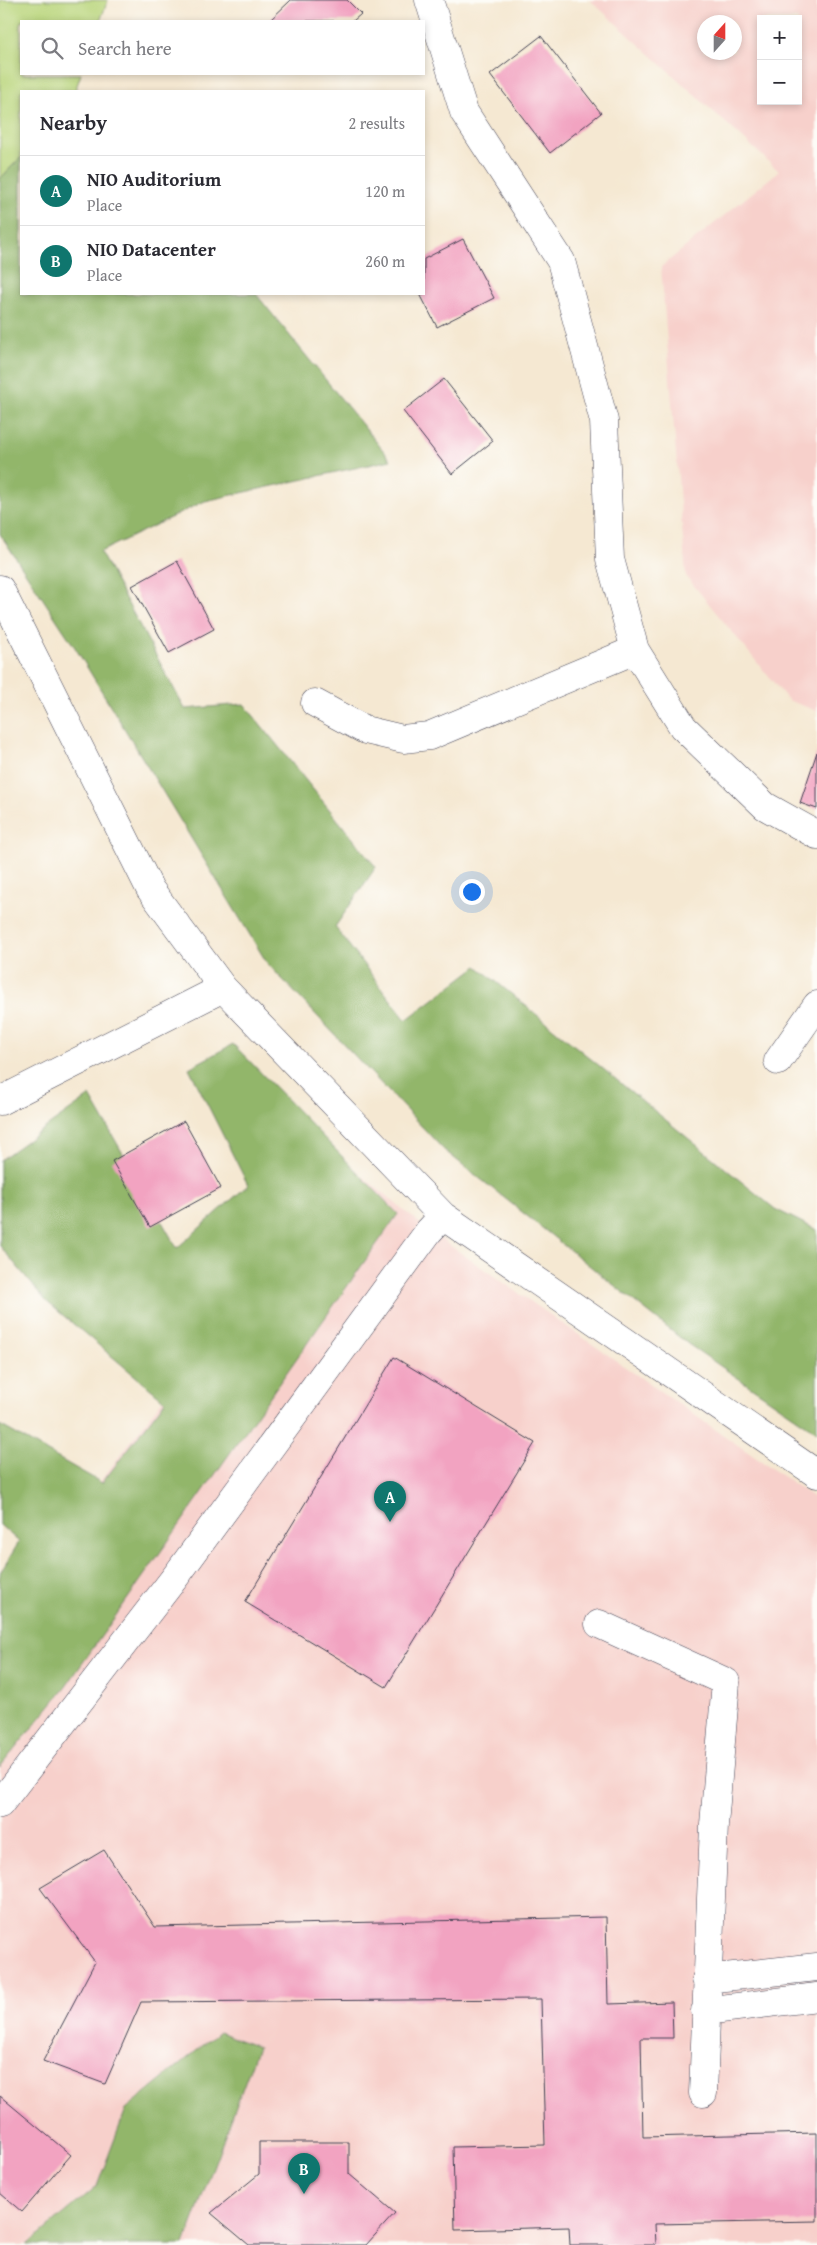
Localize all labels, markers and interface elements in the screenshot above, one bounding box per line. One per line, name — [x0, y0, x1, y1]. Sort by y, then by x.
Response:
north arrow — [697, 15, 742, 60]
map controls — [757, 15, 802, 105]
button: + — [757, 15, 802, 60]
search box — [20, 20, 425, 75]
icon: search — [38, 34, 66, 62]
text: Search here — [78, 34, 172, 62]
button: − — [757, 60, 802, 105]
text: Nearby — [40, 107, 107, 138]
text: 2 results — [348, 111, 405, 135]
text: NIO Auditorium — [87, 165, 221, 193]
text: A — [51, 179, 61, 203]
text: 120 m — [365, 179, 405, 203]
text: Place — [87, 193, 122, 217]
text: NIO Datacenter — [87, 235, 216, 263]
text: B — [51, 249, 61, 273]
text: 260 m — [365, 249, 405, 273]
text: Place — [87, 263, 122, 287]
your location — [459, 879, 485, 905]
pin: A — [374, 1481, 406, 1522]
pin: B — [288, 2153, 320, 2194]

